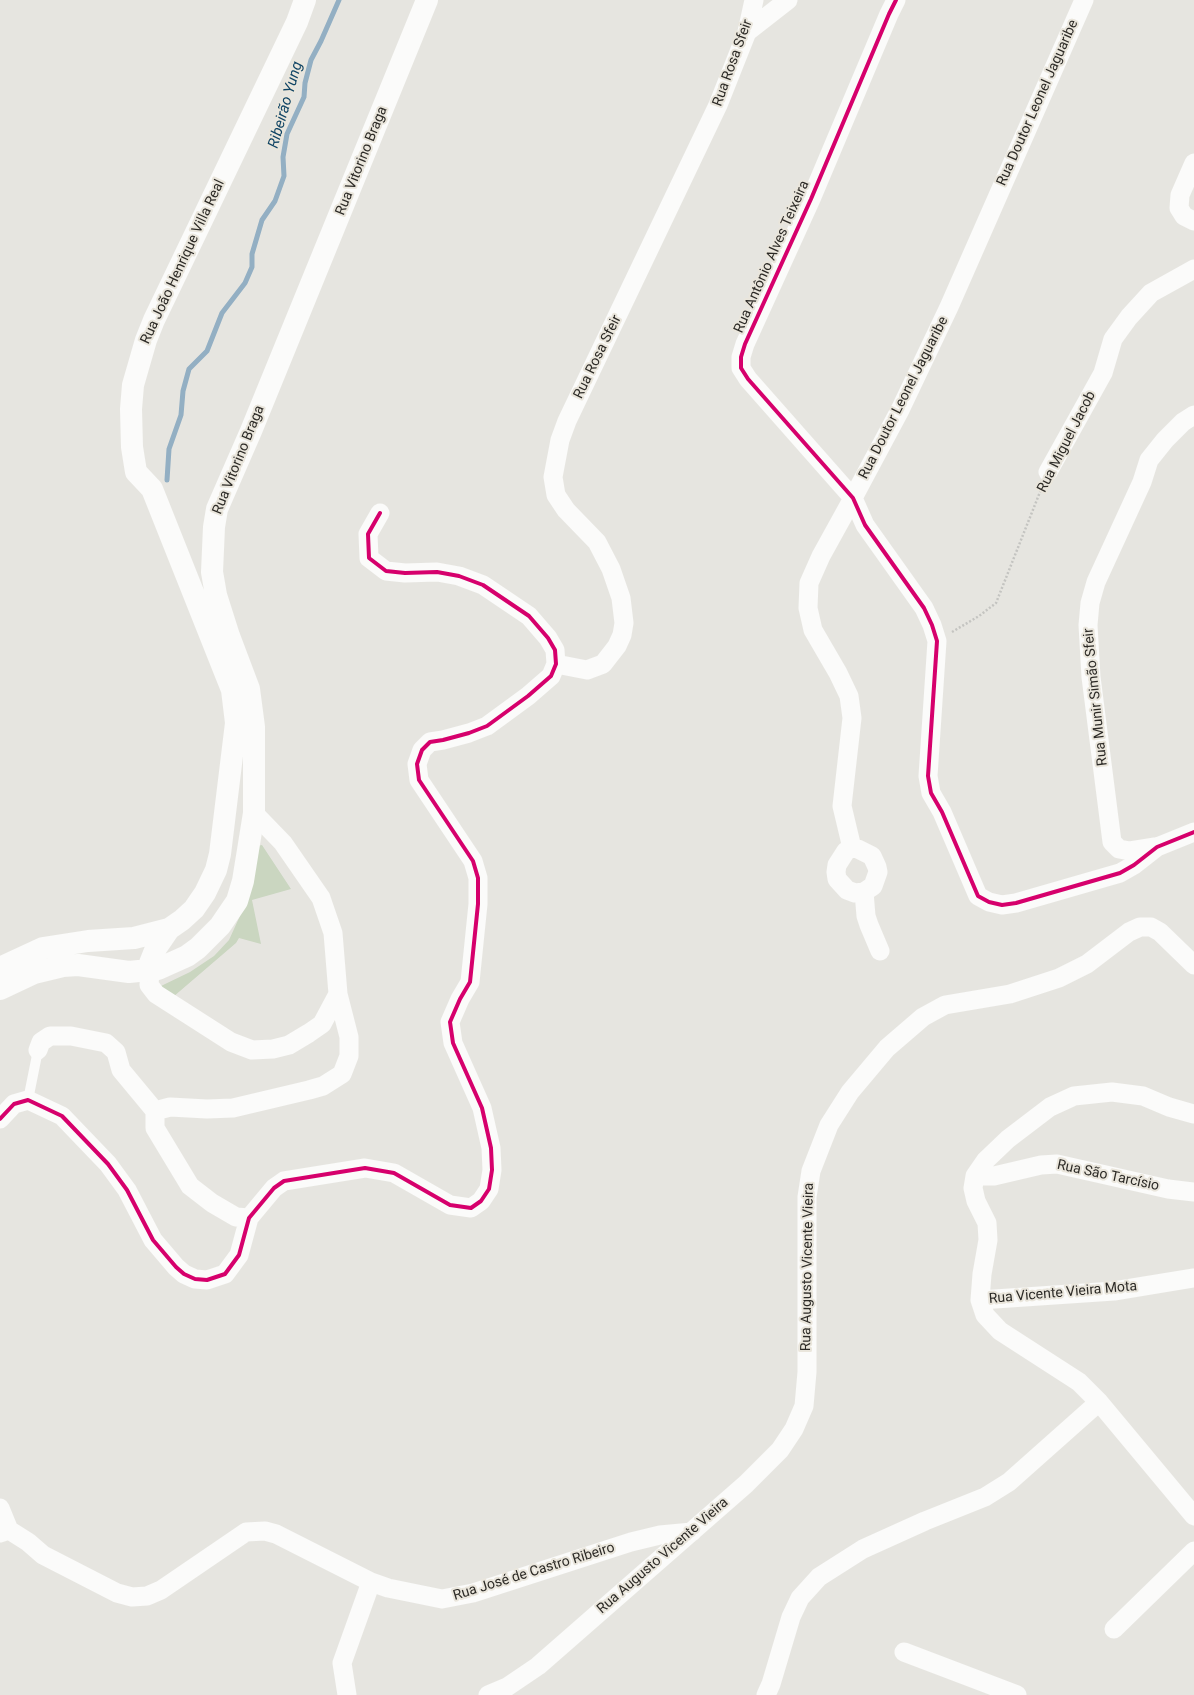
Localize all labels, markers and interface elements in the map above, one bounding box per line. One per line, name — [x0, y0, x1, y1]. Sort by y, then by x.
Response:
street label: Rua Rosa Sfeir — [710, 17, 756, 109]
street label: Rua Doutor Leonel Jaguaribe — [994, 17, 1082, 189]
water label: Ribeirão Yung — [265, 60, 307, 150]
street label: Rua Vitorino Braga — [333, 104, 391, 218]
street label: Rua João Henrique Villa Real — [137, 177, 229, 347]
street label: Rua Antônio Alves Teixeira — [731, 178, 813, 336]
street label: Rua Rosa Sfeir — [571, 312, 625, 402]
street label: Rua Doutor Leonel Jaguaribe — [856, 314, 952, 482]
street label: Rua Miguel Jacob — [1034, 389, 1100, 495]
street label: Rua Vitorino Braga — [210, 403, 268, 517]
street label: Rua Munir Simão Sfeir — [1080, 627, 1112, 767]
street label: Rua São Tarcísio — [1055, 1157, 1161, 1195]
street label: Rua Augusto Vicente Vieira — [798, 1183, 818, 1351]
street label: Rua Vicente Vieira Mota — [988, 1278, 1138, 1308]
street label: Rua Augusto Vicente Vieira — [594, 1494, 732, 1618]
street label: Rua José de Castro Ribeiro — [451, 1539, 617, 1605]

